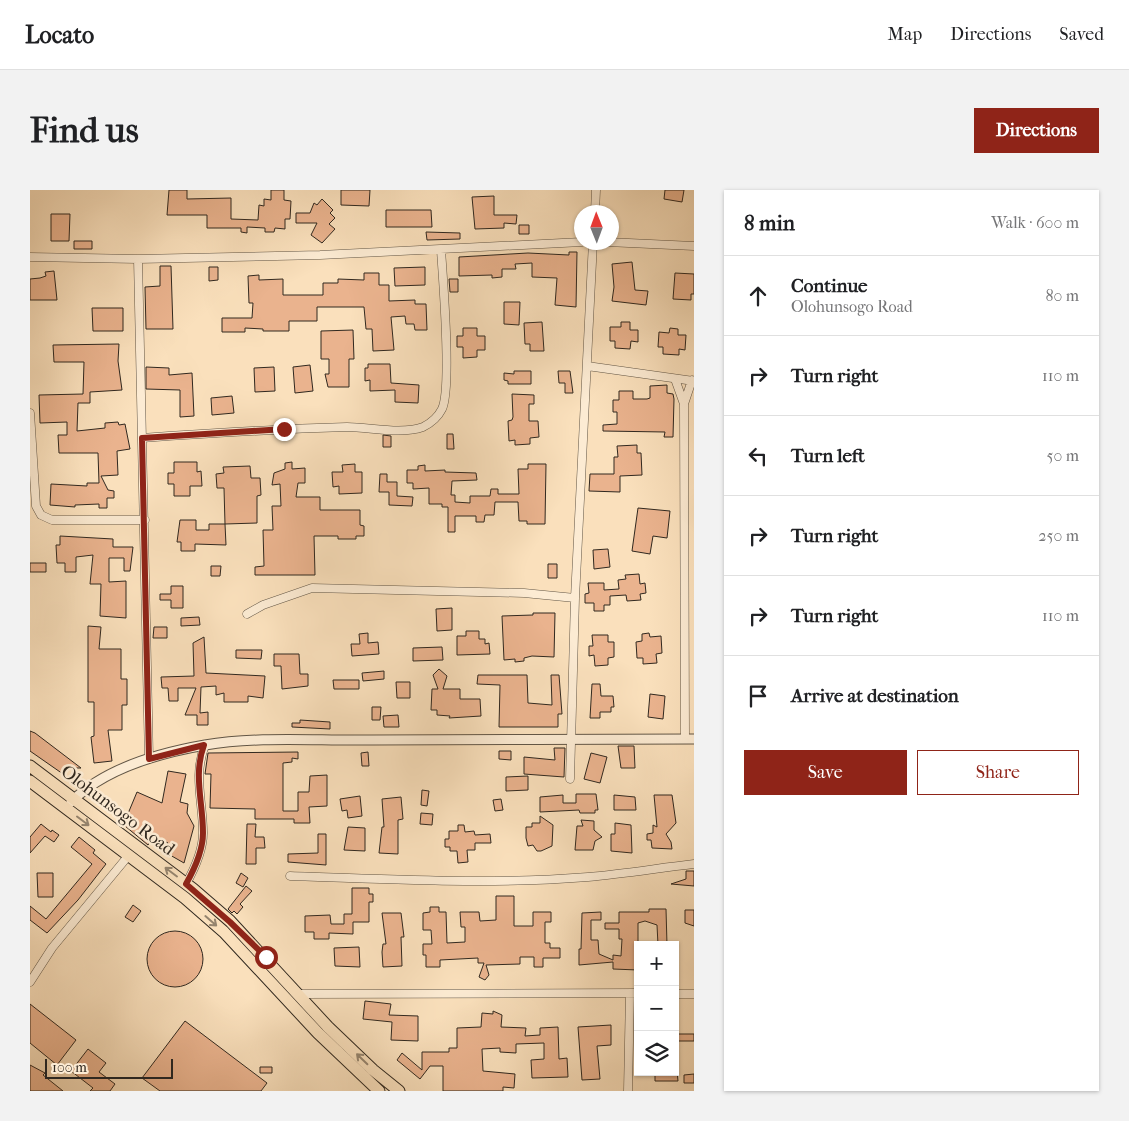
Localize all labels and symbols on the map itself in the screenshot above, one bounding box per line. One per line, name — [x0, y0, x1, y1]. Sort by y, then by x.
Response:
north arrow — [574, 205, 619, 250]
route end — [273, 418, 296, 441]
street label: Olohunsogo Road — [57, 761, 179, 860]
one-way arrow — [76, 816, 90, 826]
one-way arrow — [164, 867, 178, 877]
one-way arrow — [205, 915, 218, 926]
route start — [255, 946, 278, 969]
one-way arrow — [356, 1053, 368, 1065]
scale bar — [45, 1056, 172, 1079]

